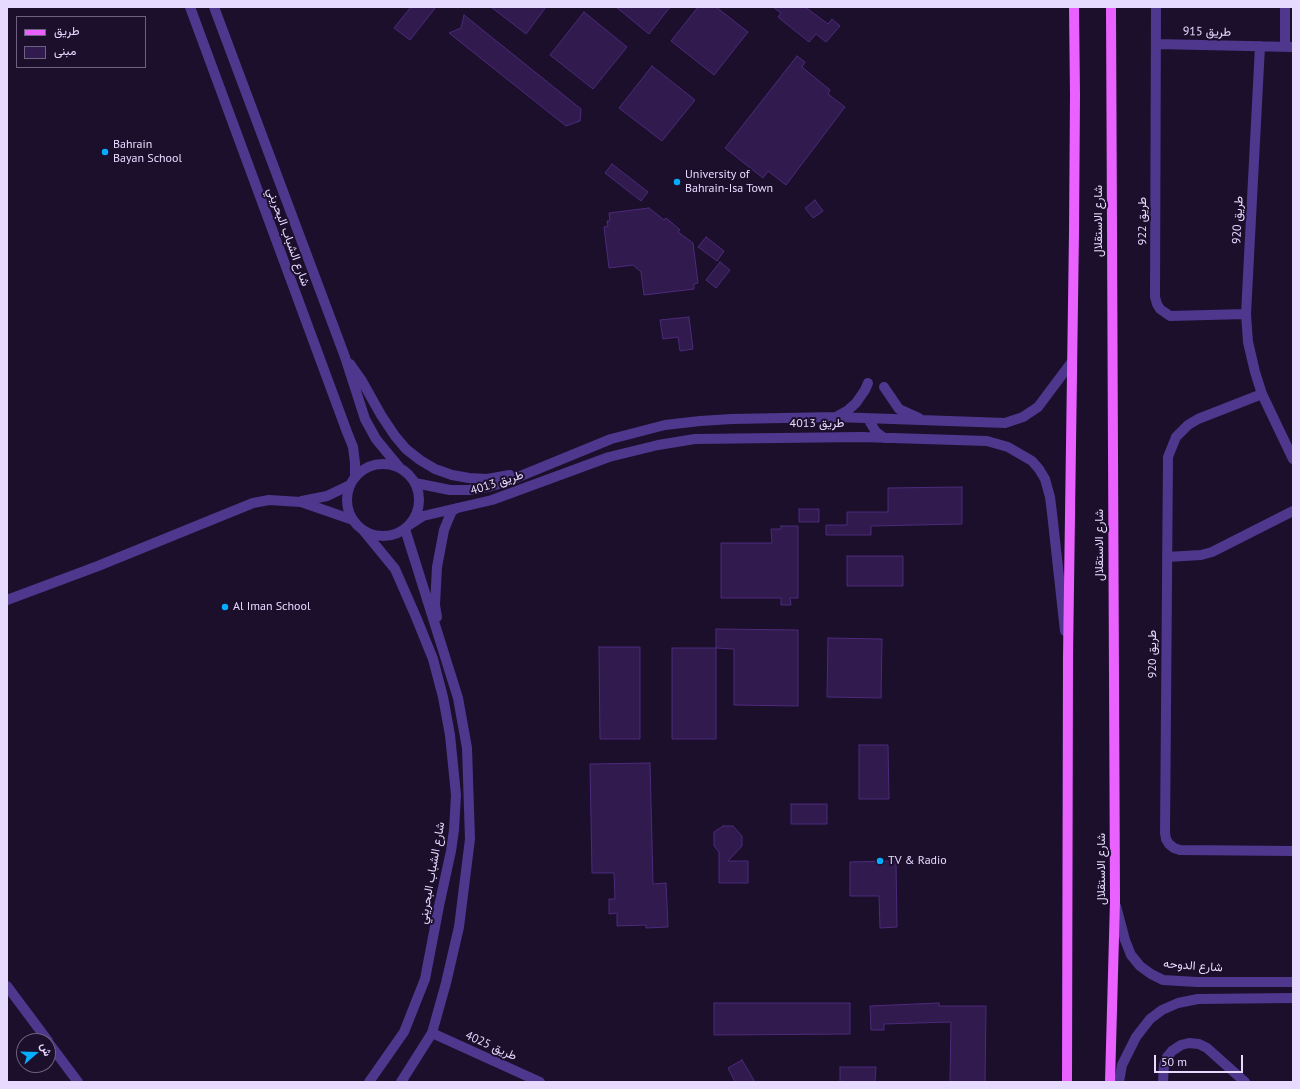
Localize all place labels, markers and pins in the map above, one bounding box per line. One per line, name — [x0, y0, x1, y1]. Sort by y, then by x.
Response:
place label: Bahrain Bayan School — [113, 138, 182, 166]
marker: Bahrain Bayan School — [100, 147, 110, 157]
place label: University of Bahrain-Isa Town — [685, 168, 773, 196]
marker: University of Bahrain-Isa Town — [672, 177, 682, 187]
place label: Al Iman School — [233, 600, 310, 614]
marker: Al Iman School — [220, 602, 230, 612]
place label: TV & Radio — [888, 854, 947, 868]
marker: TV & Radio — [875, 856, 885, 866]

